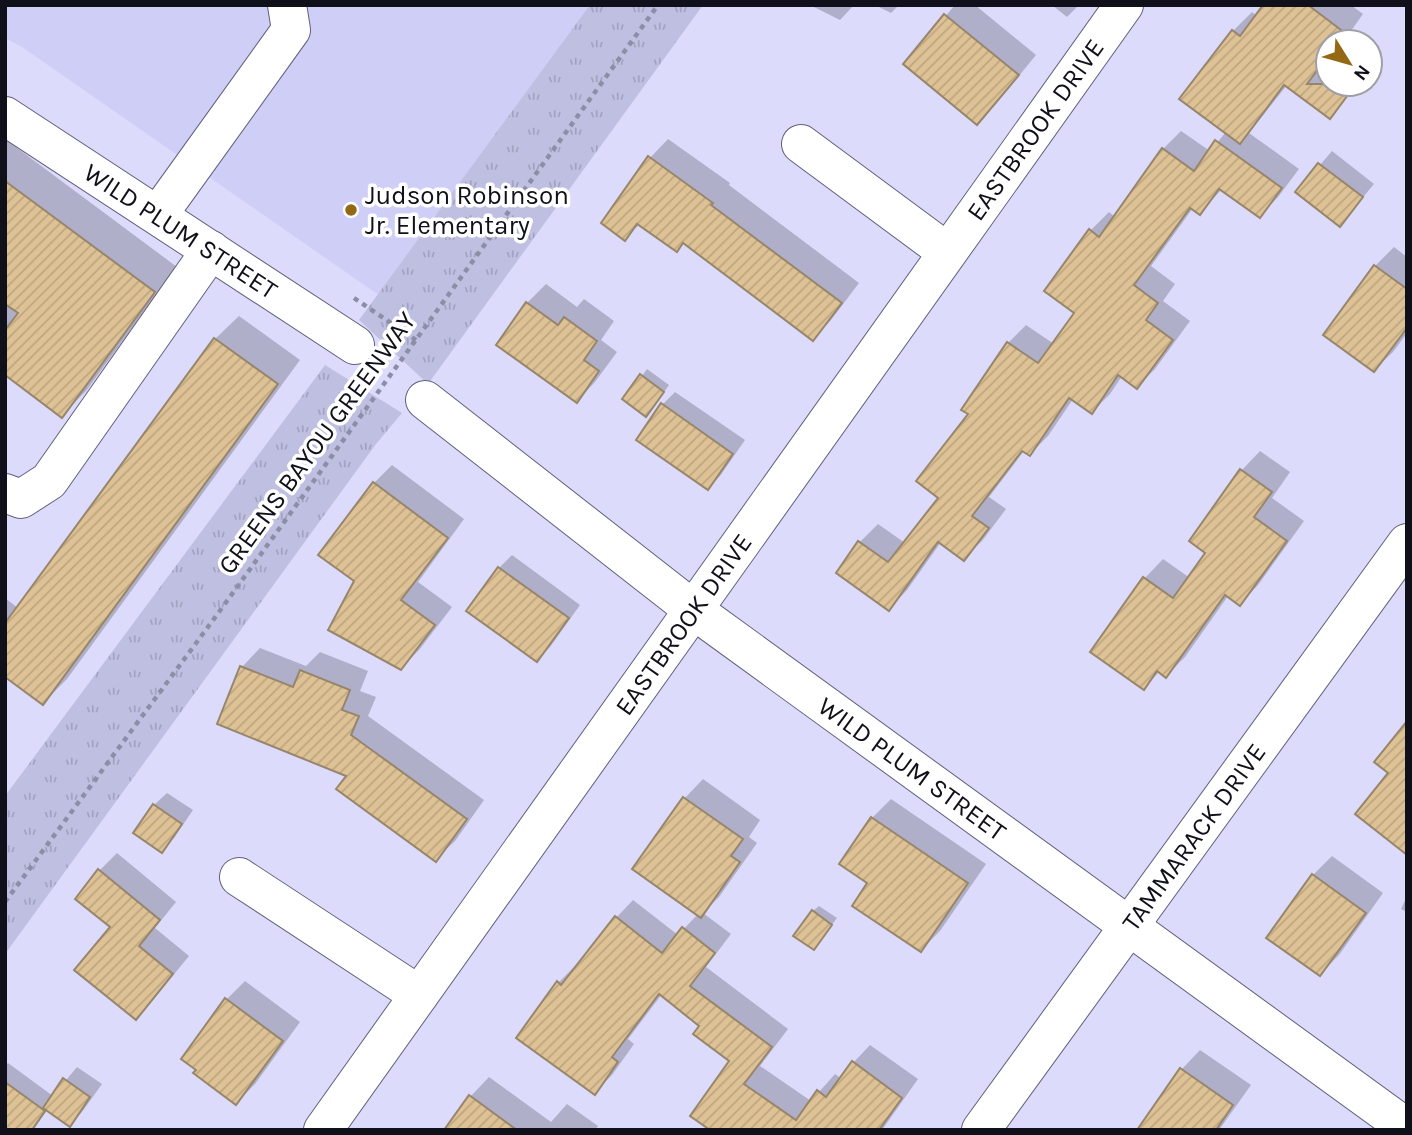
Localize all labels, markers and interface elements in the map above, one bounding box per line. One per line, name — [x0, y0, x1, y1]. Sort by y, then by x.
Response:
north arrow — [1314, 28, 1384, 98]
street label: EASTBROOK DRIVE — [960, 33, 1110, 226]
text: N — [1349, 61, 1375, 85]
street label: WILD PLUM STREET — [78, 156, 283, 305]
place label: Judson Robinson Jr. Elementary — [365, 180, 569, 241]
marker: Judson Robinson Jr. Elementary — [343, 202, 359, 218]
street label: GREENS BAYOU GREENWAY — [211, 305, 423, 580]
street label: EASTBROOK DRIVE — [608, 527, 758, 721]
street label: WILD PLUM STREET — [812, 690, 1012, 847]
street label: TAMMARACK DRIVE — [1115, 737, 1272, 937]

